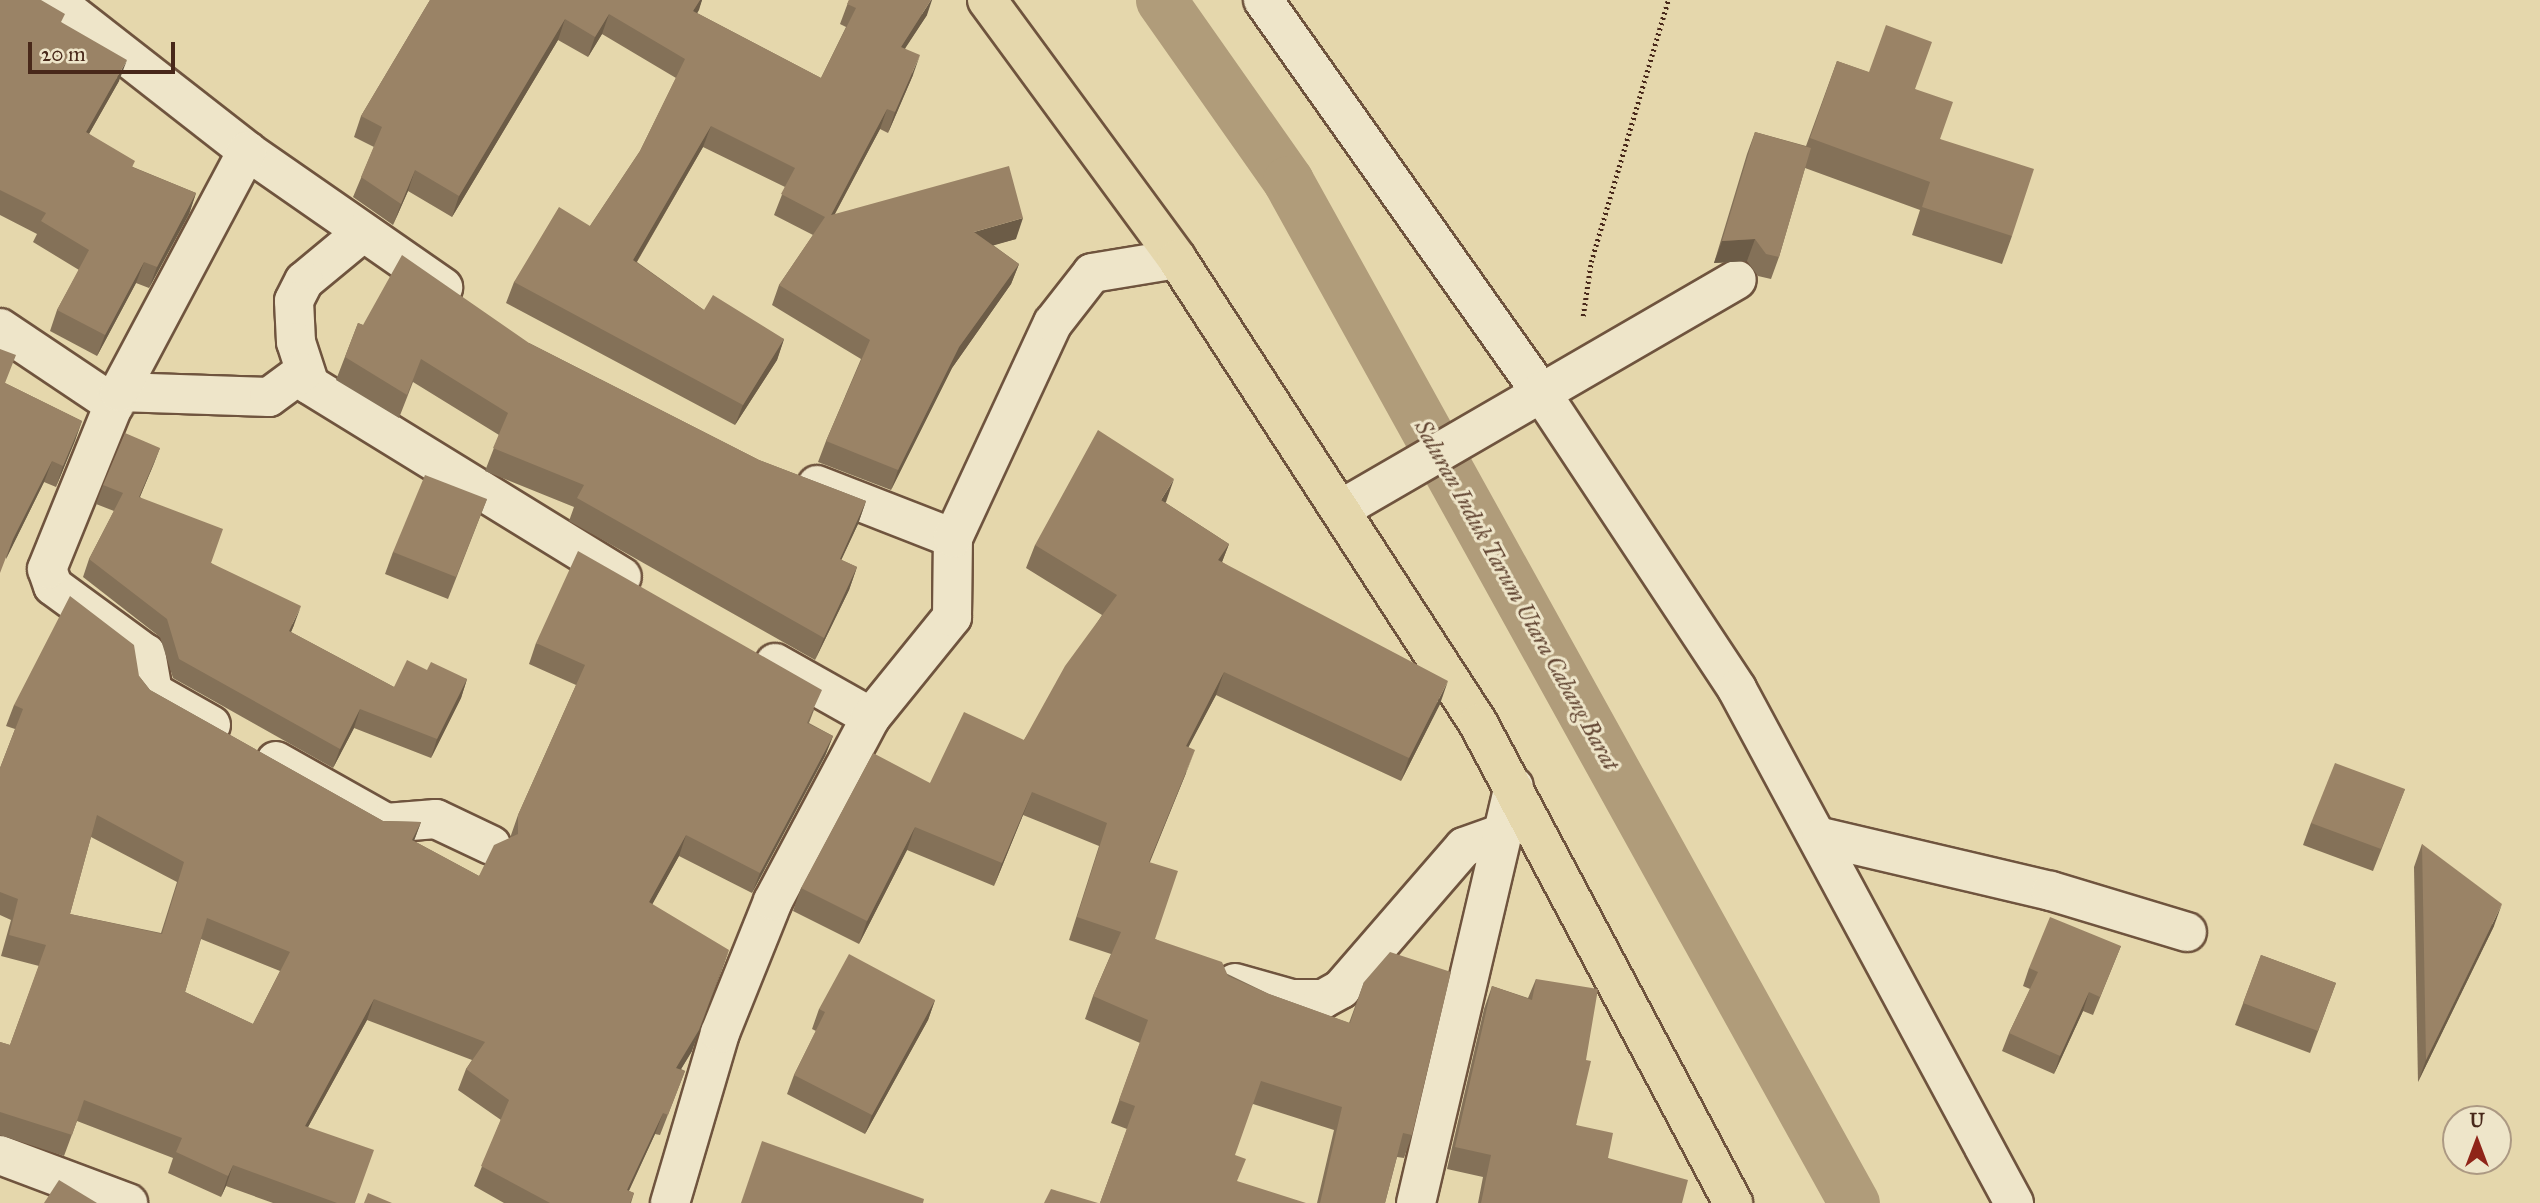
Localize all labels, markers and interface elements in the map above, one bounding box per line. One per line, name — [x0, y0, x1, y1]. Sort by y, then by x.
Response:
scale bar — [32, 28, 178, 72]
text: 20 m — [41, 41, 86, 67]
water label: Saluran Induk Tarum Utara Cabang Barat — [1409, 415, 1625, 775]
north arrow — [2442, 1105, 2512, 1175]
text: U — [2469, 1109, 2485, 1132]

